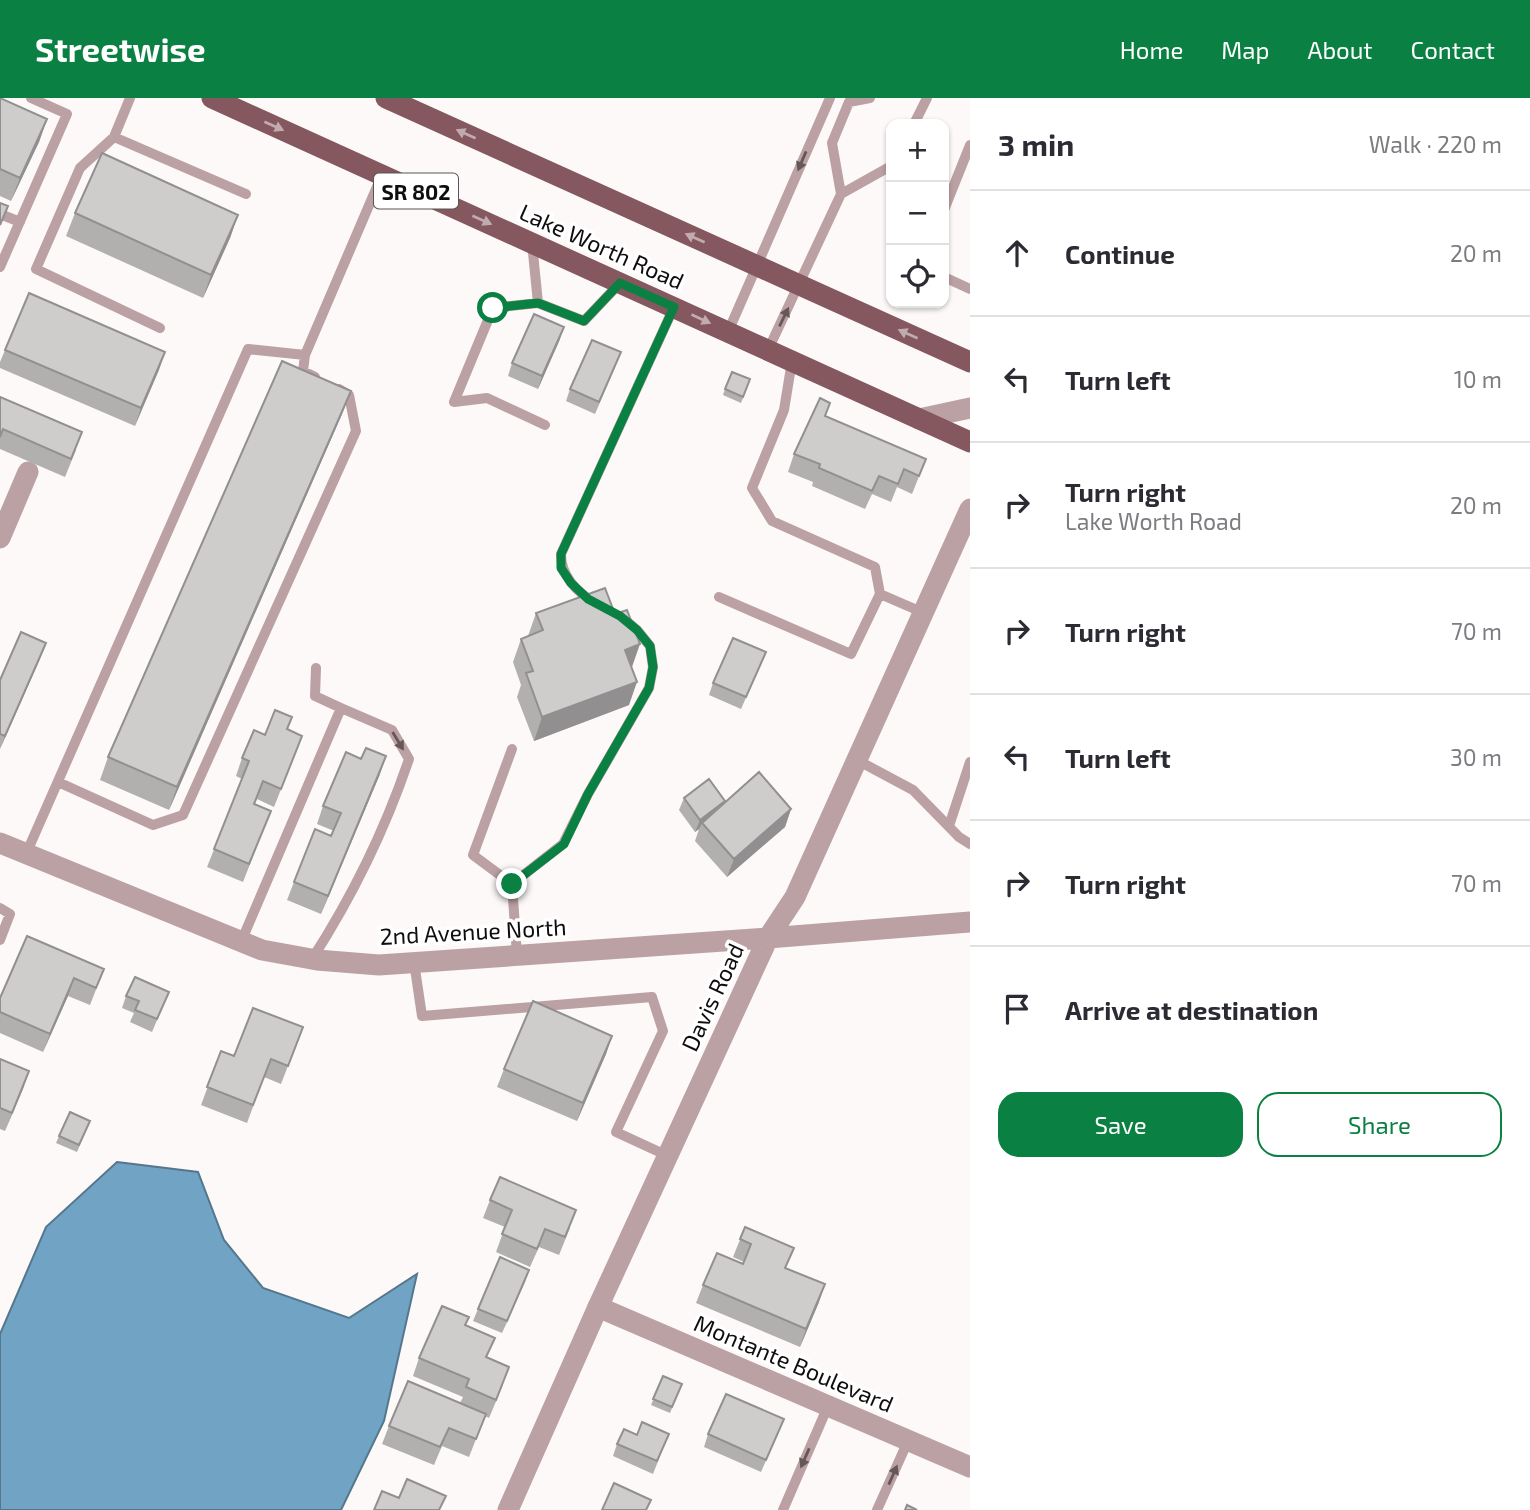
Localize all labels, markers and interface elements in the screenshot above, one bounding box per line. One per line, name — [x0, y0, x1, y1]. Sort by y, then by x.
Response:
text: Streetwise — [35, 29, 206, 69]
text: Home — [1120, 35, 1183, 64]
text: Map — [1221, 35, 1269, 64]
text: About — [1307, 35, 1373, 64]
text: Contact — [1411, 35, 1495, 64]
map controls — [886, 119, 949, 308]
button: + — [886, 119, 949, 182]
one-way arrow — [264, 120, 284, 132]
text: 3 min — [998, 126, 1074, 162]
one-way arrow — [455, 128, 476, 139]
text: Walk · 220 m — [1369, 130, 1502, 158]
one-way arrow — [796, 150, 807, 171]
road number: SR 802 — [374, 174, 458, 208]
button: − — [886, 182, 949, 245]
street label: Lake Worth Road — [515, 197, 689, 295]
one-way arrow — [471, 215, 492, 226]
one-way arrow — [685, 232, 705, 244]
icon: ahead — [998, 234, 1036, 272]
text: Continue — [1065, 238, 1175, 269]
text: 20 m — [1450, 239, 1502, 267]
button: locate — [886, 245, 949, 308]
route start — [477, 292, 508, 323]
one-way arrow — [778, 307, 789, 327]
one-way arrow — [690, 314, 711, 325]
one-way arrow — [898, 328, 918, 340]
icon: left — [998, 360, 1036, 398]
text: Turn left — [1065, 364, 1171, 395]
text: 10 m — [1454, 365, 1502, 393]
text: Turn right — [1065, 476, 1186, 507]
icon: right — [998, 486, 1036, 524]
text: 20 m — [1450, 491, 1502, 519]
text: Lake Worth Road — [1065, 507, 1242, 535]
icon: right — [998, 612, 1036, 650]
text: Turn right — [1065, 616, 1186, 647]
text: 70 m — [1451, 617, 1502, 645]
one-way arrow — [392, 731, 404, 750]
icon: left — [998, 738, 1036, 776]
text: Turn left — [1065, 742, 1171, 773]
text: 30 m — [1450, 743, 1502, 771]
icon: right — [998, 864, 1036, 902]
route end — [496, 868, 527, 899]
text: Turn right — [1065, 868, 1186, 899]
text: 70 m — [1451, 869, 1502, 897]
street label: 2nd Avenue North — [379, 912, 567, 950]
street label: Davis Road — [675, 939, 749, 1055]
icon: arrive — [998, 990, 1036, 1028]
text: Arrive at destination — [1065, 994, 1318, 1025]
button: Save — [998, 1092, 1243, 1157]
button: Share — [1257, 1092, 1502, 1157]
street label: Montante Boulevard — [690, 1308, 898, 1418]
one-way arrow — [799, 1448, 811, 1468]
one-way arrow — [888, 1465, 899, 1486]

